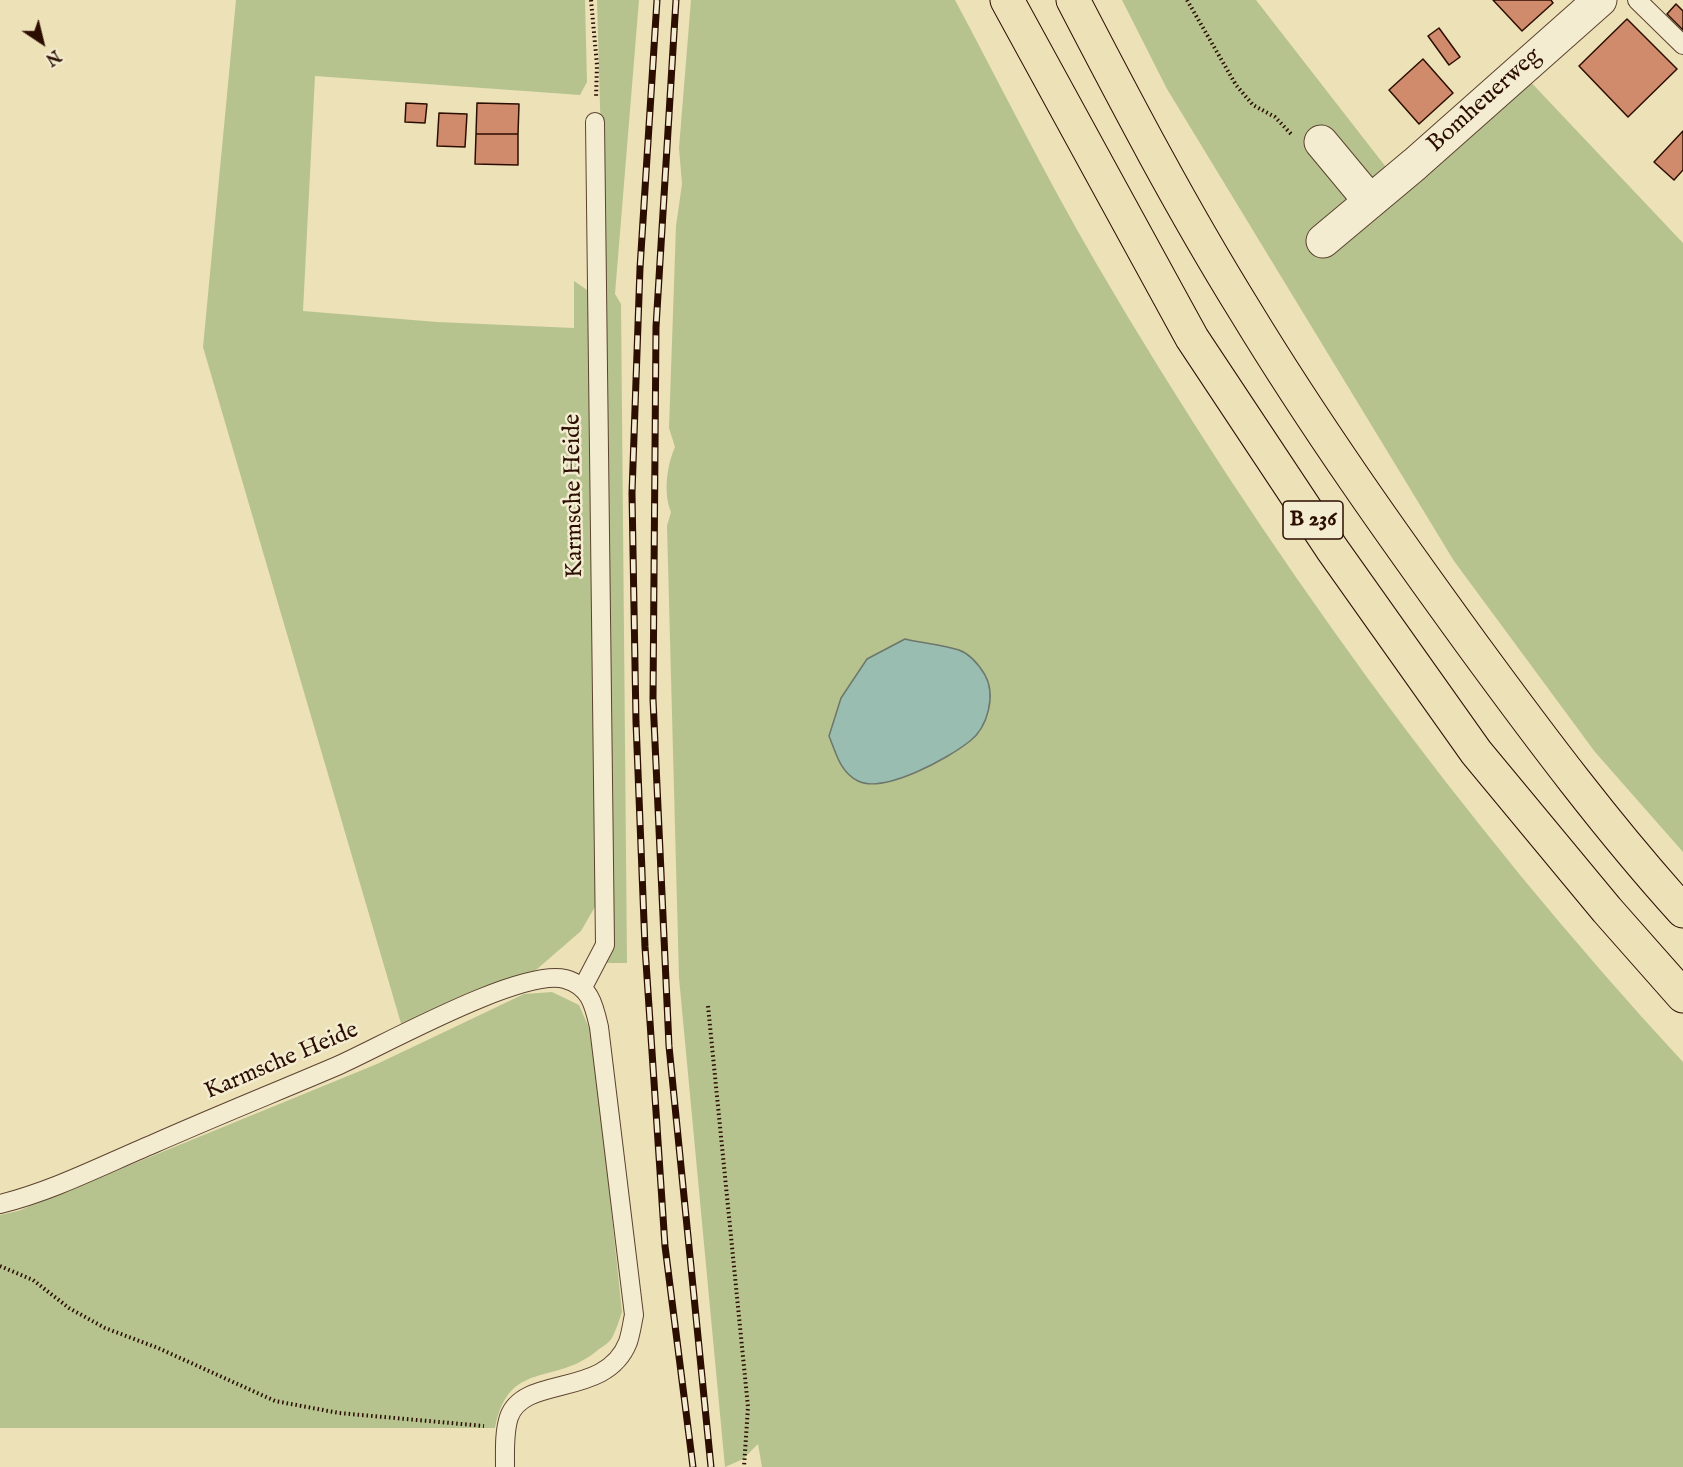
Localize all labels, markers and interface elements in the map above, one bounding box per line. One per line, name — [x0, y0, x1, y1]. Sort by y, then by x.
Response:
north arrow — [12, 12, 72, 72]
street label: Bomheuerweg — [1422, 42, 1548, 160]
text: N — [41, 45, 64, 69]
street label: Karmsche Heide — [559, 414, 591, 578]
road number: B 236 — [1283, 501, 1343, 539]
street label: Karmsche Heide — [201, 1017, 363, 1107]

